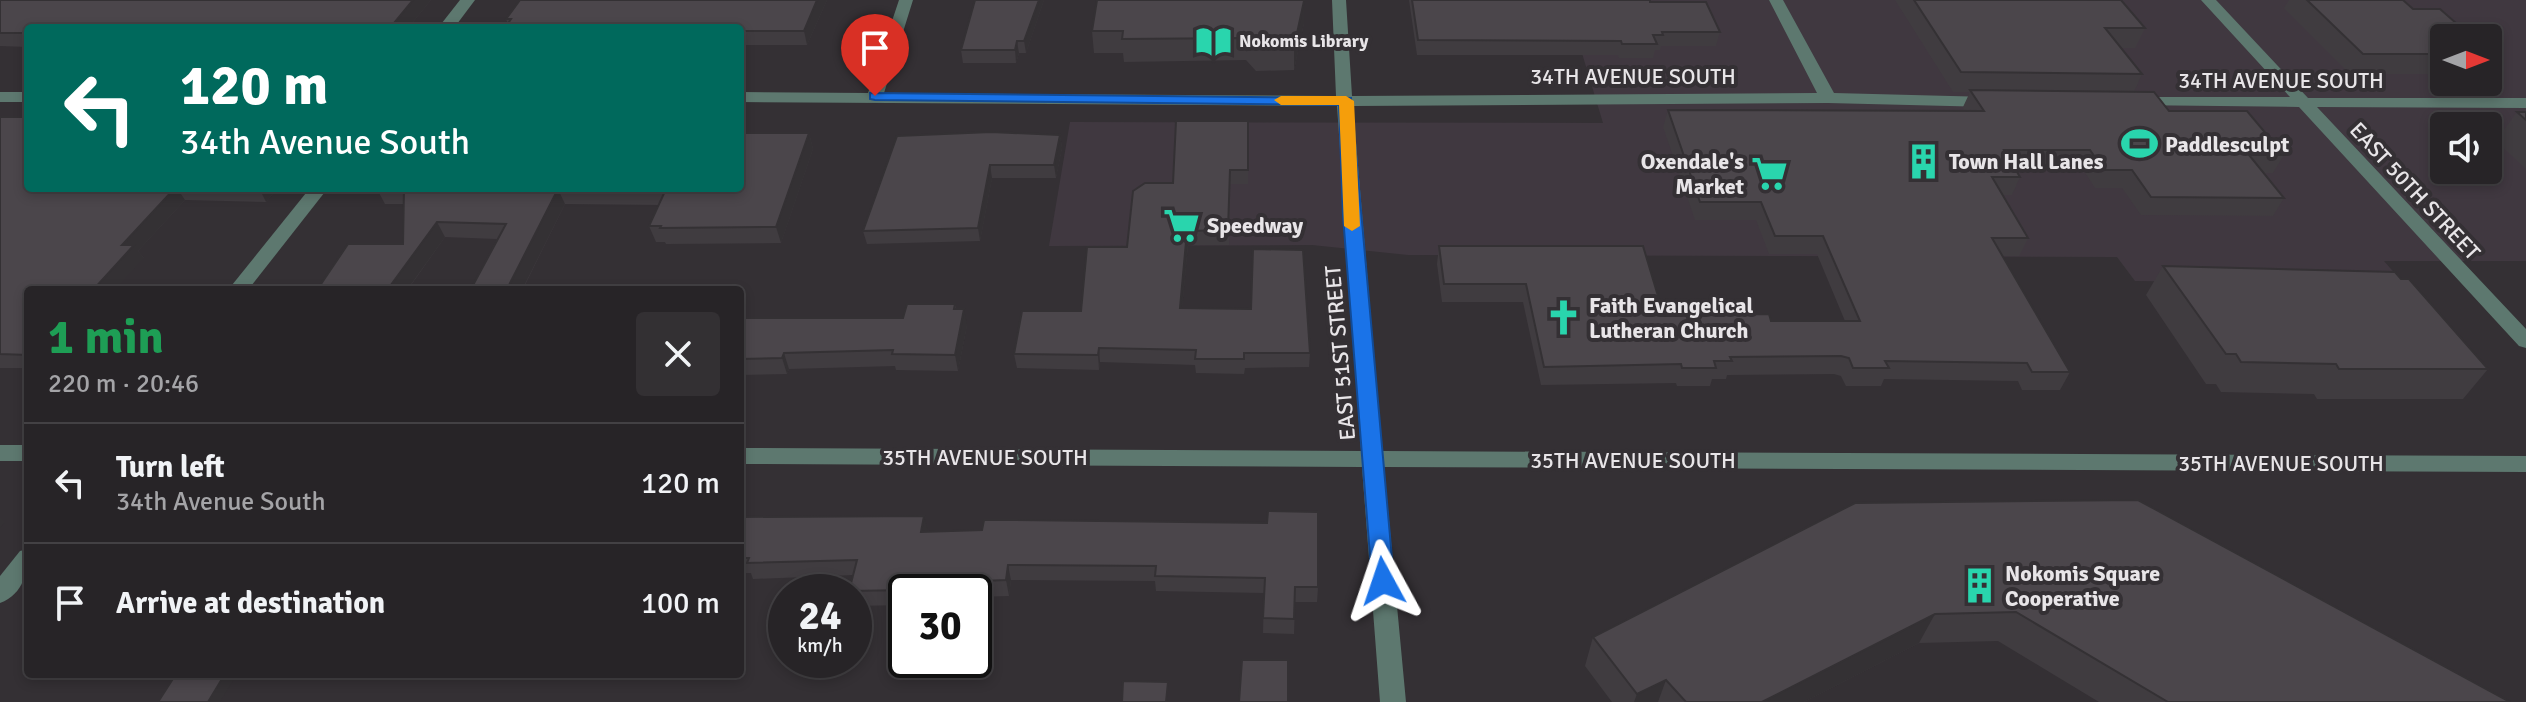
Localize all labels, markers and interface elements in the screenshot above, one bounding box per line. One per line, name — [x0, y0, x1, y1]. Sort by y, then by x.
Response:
pin — [841, 14.0, 909, 96]
library icon: Nokomis Library — [1194, 22, 1232, 60]
north arrow — [2430, 24, 2502, 96]
map controls — [2430, 24, 2502, 184]
icon: arrive — [853, 26, 897, 70]
place label: Nokomis Library — [1239, 30, 1368, 52]
text: 120 m — [180, 51, 328, 120]
icon: left — [48, 56, 152, 160]
street label: 34TH AVENUE SOUTH — [1530, 63, 1736, 90]
street label: 34TH AVENUE SOUTH — [2178, 67, 2384, 94]
button: sound — [2430, 112, 2502, 184]
street label: EAST 50TH STREET — [2344, 116, 2486, 266]
text: 34th Avenue South — [180, 120, 470, 165]
sports icon: Paddlesculpt — [2120, 125, 2158, 163]
place label: Paddlesculpt — [2165, 131, 2289, 158]
building icon: Town Hall Lanes — [1904, 142, 1942, 180]
place label: Oxendale's Market — [1641, 148, 1744, 200]
place label: Town Hall Lanes — [1949, 148, 2104, 175]
supermarket icon: Oxendale's Market — [1751, 155, 1789, 193]
supermarket icon: Speedway — [1162, 206, 1200, 244]
place label: Speedway — [1207, 212, 1303, 239]
street label: EAST 51ST STREET — [1319, 264, 1361, 442]
place label: Faith Evangelical Lutheran Church — [1589, 292, 1753, 344]
church icon: Faith Evangelical Lutheran Church — [1544, 299, 1582, 337]
text: 1 min — [48, 308, 164, 367]
button: close — [636, 312, 720, 396]
text: 220 m · 20:46 — [48, 368, 199, 400]
street label: 35TH AVENUE SOUTH — [882, 444, 1088, 471]
street label: 35TH AVENUE SOUTH — [1530, 447, 1736, 474]
text: Turn left — [116, 449, 225, 486]
street label: 35TH AVENUE SOUTH — [2178, 450, 2384, 477]
icon: left — [48, 461, 92, 505]
text: 120 m — [641, 465, 720, 502]
text: 34th Avenue South — [116, 486, 326, 518]
position arrow — [1341, 539, 1425, 623]
place label: Nokomis Square Cooperative — [2005, 560, 2160, 612]
building icon: Nokomis Square Cooperative — [1960, 567, 1998, 605]
speed limit sign: 30 — [888, 574, 992, 678]
icon: arrive — [48, 581, 92, 625]
text: Arrive at destination — [116, 585, 385, 622]
text: 100 m — [641, 585, 720, 622]
text: 24 — [798, 591, 842, 641]
text: km/h — [797, 633, 843, 658]

